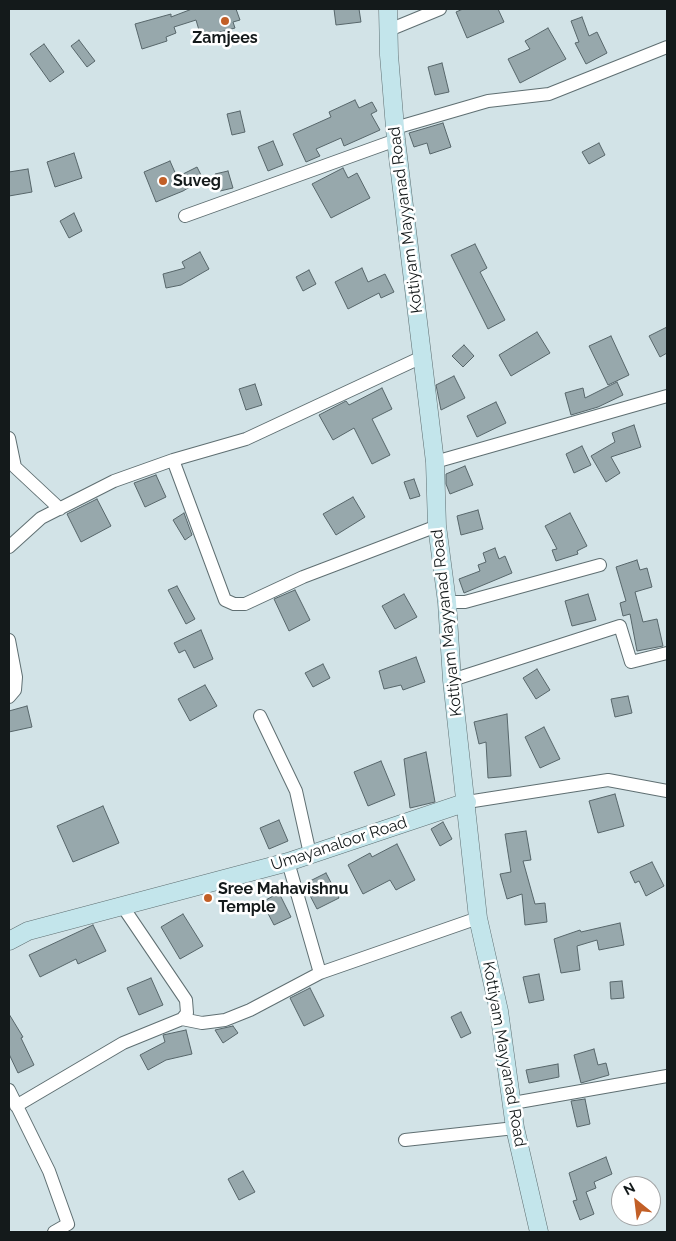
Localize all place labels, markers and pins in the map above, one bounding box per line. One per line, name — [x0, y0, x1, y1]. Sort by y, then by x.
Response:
marker: Zamjees — [219, 15, 231, 27]
place label: Zamjees — [192, 28, 258, 48]
place label: Suveg — [173, 171, 221, 191]
marker: Suveg — [157, 175, 169, 187]
place label: Sree Mahavishnu Temple — [218, 879, 348, 917]
marker: Sree Mahavishnu Temple — [202, 892, 214, 904]

